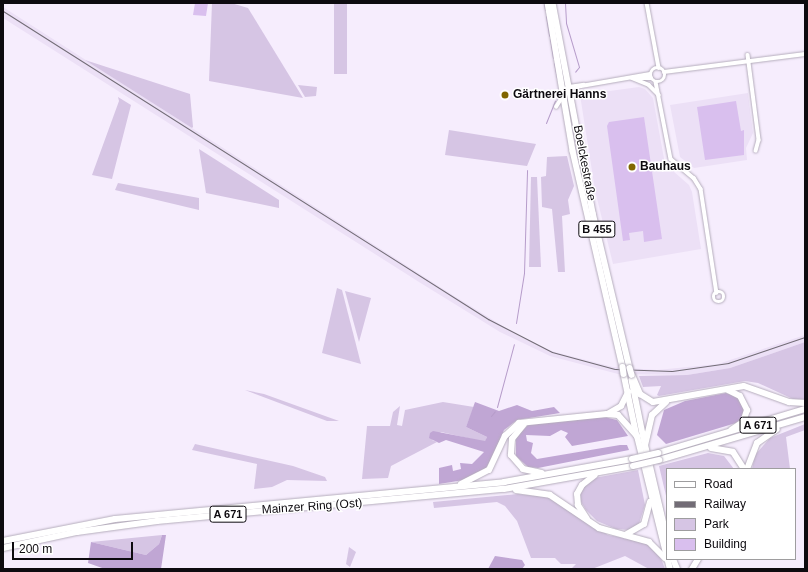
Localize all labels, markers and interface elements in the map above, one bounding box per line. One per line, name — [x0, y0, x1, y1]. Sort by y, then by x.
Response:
place label: Gärtnerei Hanns — [513, 88, 606, 102]
marker: Gärtnerei Hanns — [500, 90, 510, 100]
street label: Boelckestraße — [570, 124, 598, 202]
place label: Bauhaus — [640, 160, 691, 174]
marker: Bauhaus — [627, 162, 637, 172]
road number: B 455 — [578, 220, 616, 238]
road number: A 671 — [739, 416, 777, 434]
legend — [666, 468, 796, 560]
text: Road — [704, 477, 733, 491]
street label: Mainzer Ring (Ost) — [261, 496, 363, 518]
text: Railway — [704, 497, 746, 511]
road number: A 671 — [209, 505, 247, 523]
text: Park — [704, 517, 729, 531]
scale bar — [14, 534, 135, 560]
text: Building — [704, 537, 747, 551]
text: 200 m — [19, 542, 52, 556]

